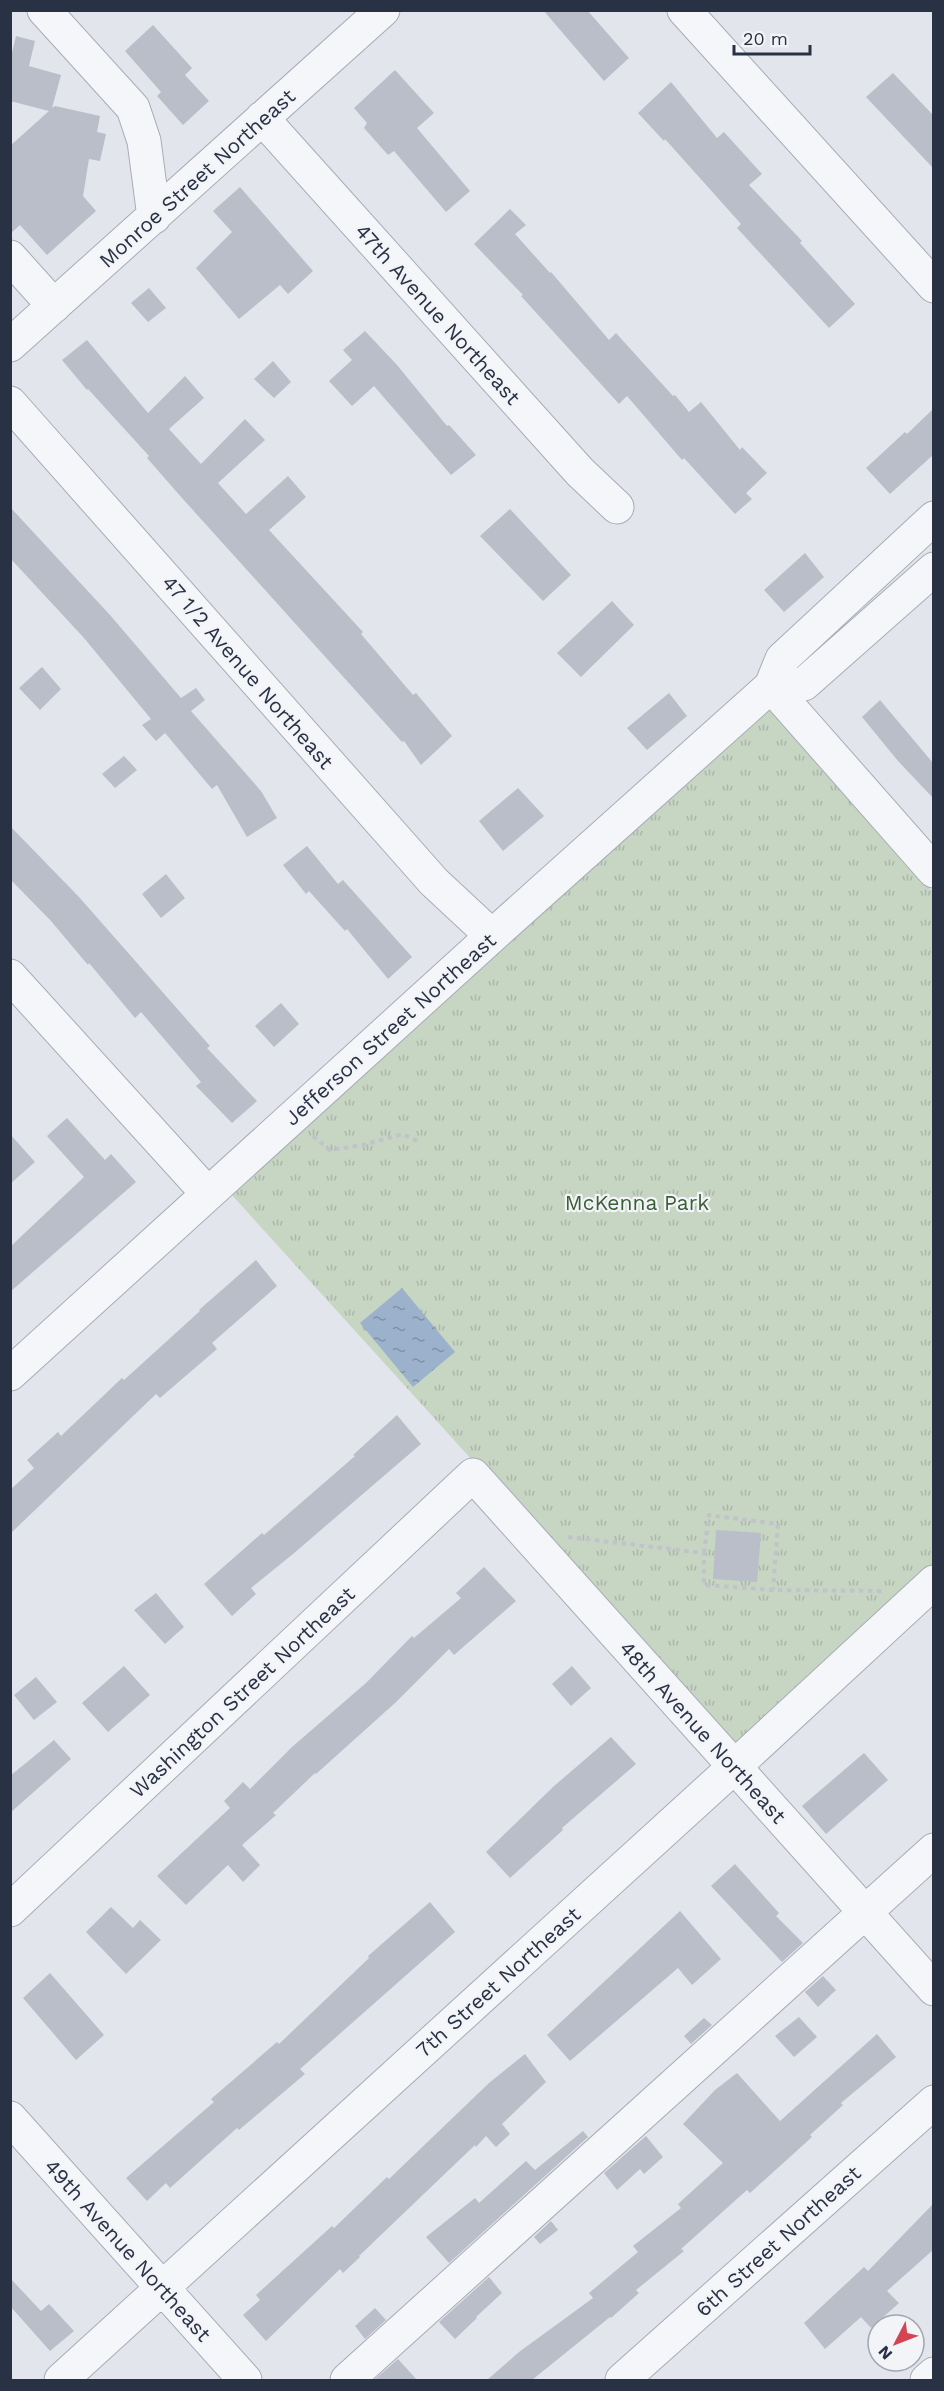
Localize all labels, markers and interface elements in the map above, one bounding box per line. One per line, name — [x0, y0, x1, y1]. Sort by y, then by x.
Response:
scale bar — [734, 18, 810, 56]
text: 20 m — [743, 28, 788, 49]
street label: Monroe Street Northeast — [94, 83, 300, 273]
street label: 47th Avenue Northeast — [350, 218, 526, 410]
street label: 47 1/2 Avenue Northeast — [157, 570, 339, 774]
street label: Jefferson Street Northeast — [279, 927, 501, 1131]
park label: McKenna Park — [565, 1190, 709, 1215]
street label: Washington Street Northeast — [124, 1581, 360, 1803]
street label: 48th Avenue Northeast — [614, 1636, 792, 1828]
street label: 7th Street Northeast — [411, 1901, 585, 2062]
street label: 49th Avenue Northeast — [39, 2154, 217, 2346]
street label: 6th Street Northeast — [690, 2160, 866, 2322]
north arrow — [866, 2313, 926, 2373]
text: N — [874, 2342, 896, 2363]

